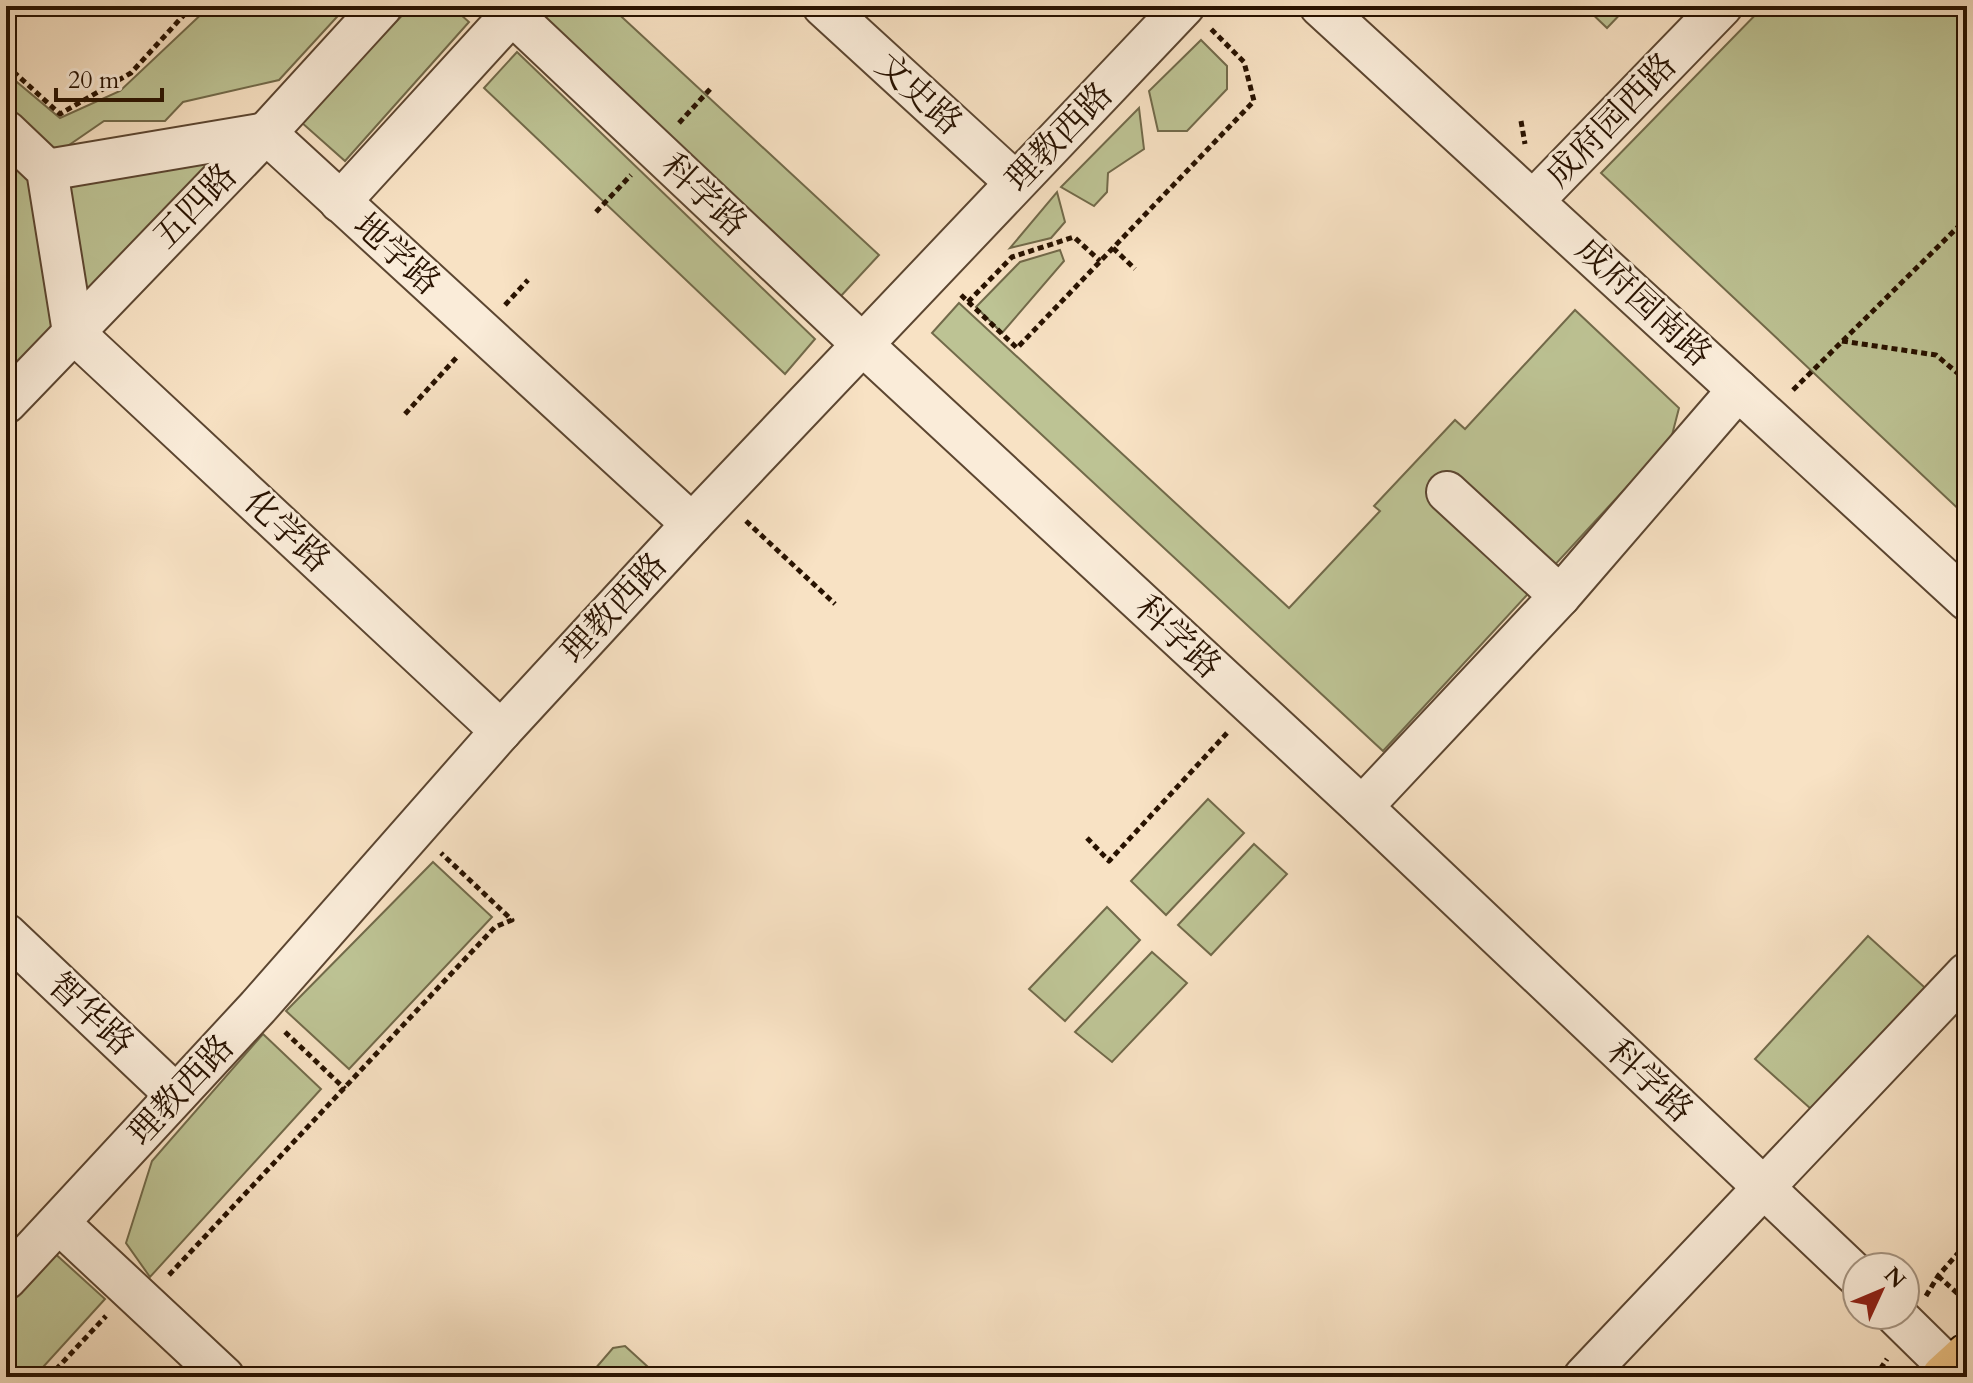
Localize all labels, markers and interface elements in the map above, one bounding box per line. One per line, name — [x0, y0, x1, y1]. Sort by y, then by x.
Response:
street label: 文史路 — [866, 43, 972, 145]
street label: 成府园西路 — [1535, 43, 1687, 197]
scale bar — [56, 52, 162, 102]
text: 20 m — [68, 64, 120, 97]
street label: 理教西路 — [995, 72, 1123, 202]
street label: 科学路 — [651, 143, 757, 247]
street label: 五四路 — [143, 153, 247, 259]
street label: 地学路 — [344, 203, 450, 305]
street label: 成府园南路 — [1566, 227, 1722, 377]
street label: 化学路 — [234, 479, 340, 583]
street label: 理教西路 — [551, 543, 677, 673]
street label: 科学路 — [1125, 585, 1231, 689]
street label: 智华路 — [38, 962, 144, 1066]
street label: 理教西路 — [118, 1025, 244, 1155]
street label: 科学路 — [1597, 1029, 1703, 1133]
north arrow — [1841, 1251, 1921, 1331]
text: N — [1877, 1261, 1912, 1295]

